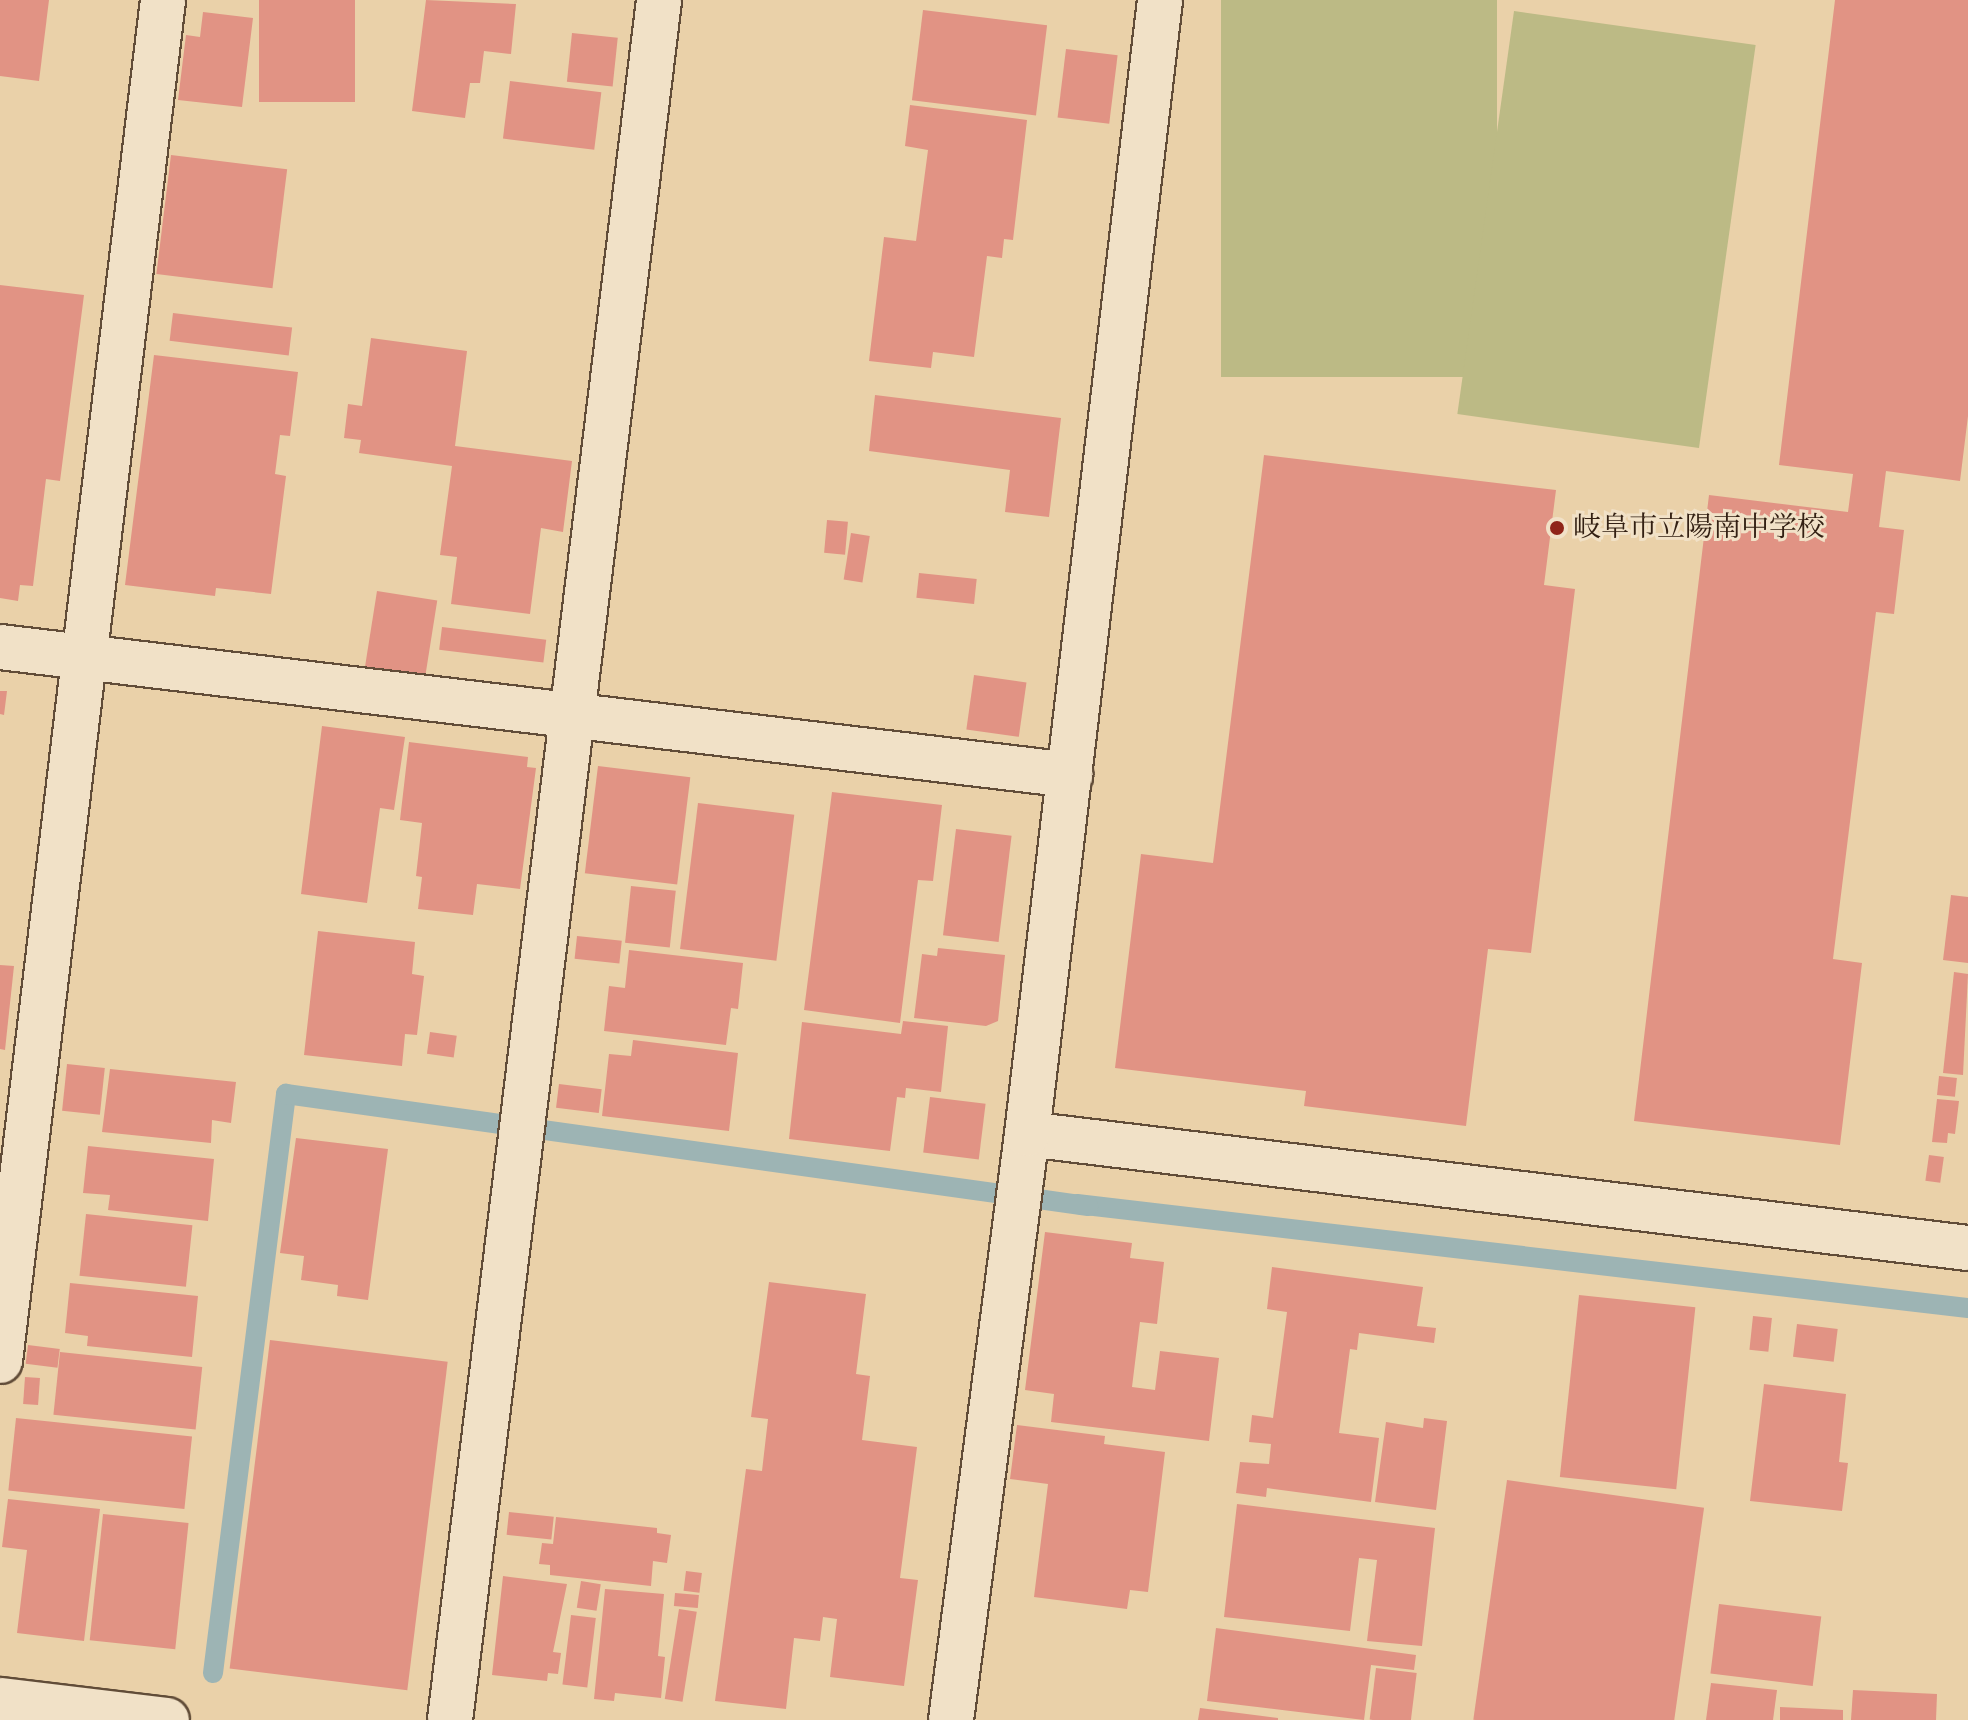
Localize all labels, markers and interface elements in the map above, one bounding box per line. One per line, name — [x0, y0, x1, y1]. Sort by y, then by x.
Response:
place label: 岐阜市立陽南中学校 — [1573, 511, 1825, 545]
marker: 岐阜市立陽南中学校 — [1548, 519, 1566, 537]

